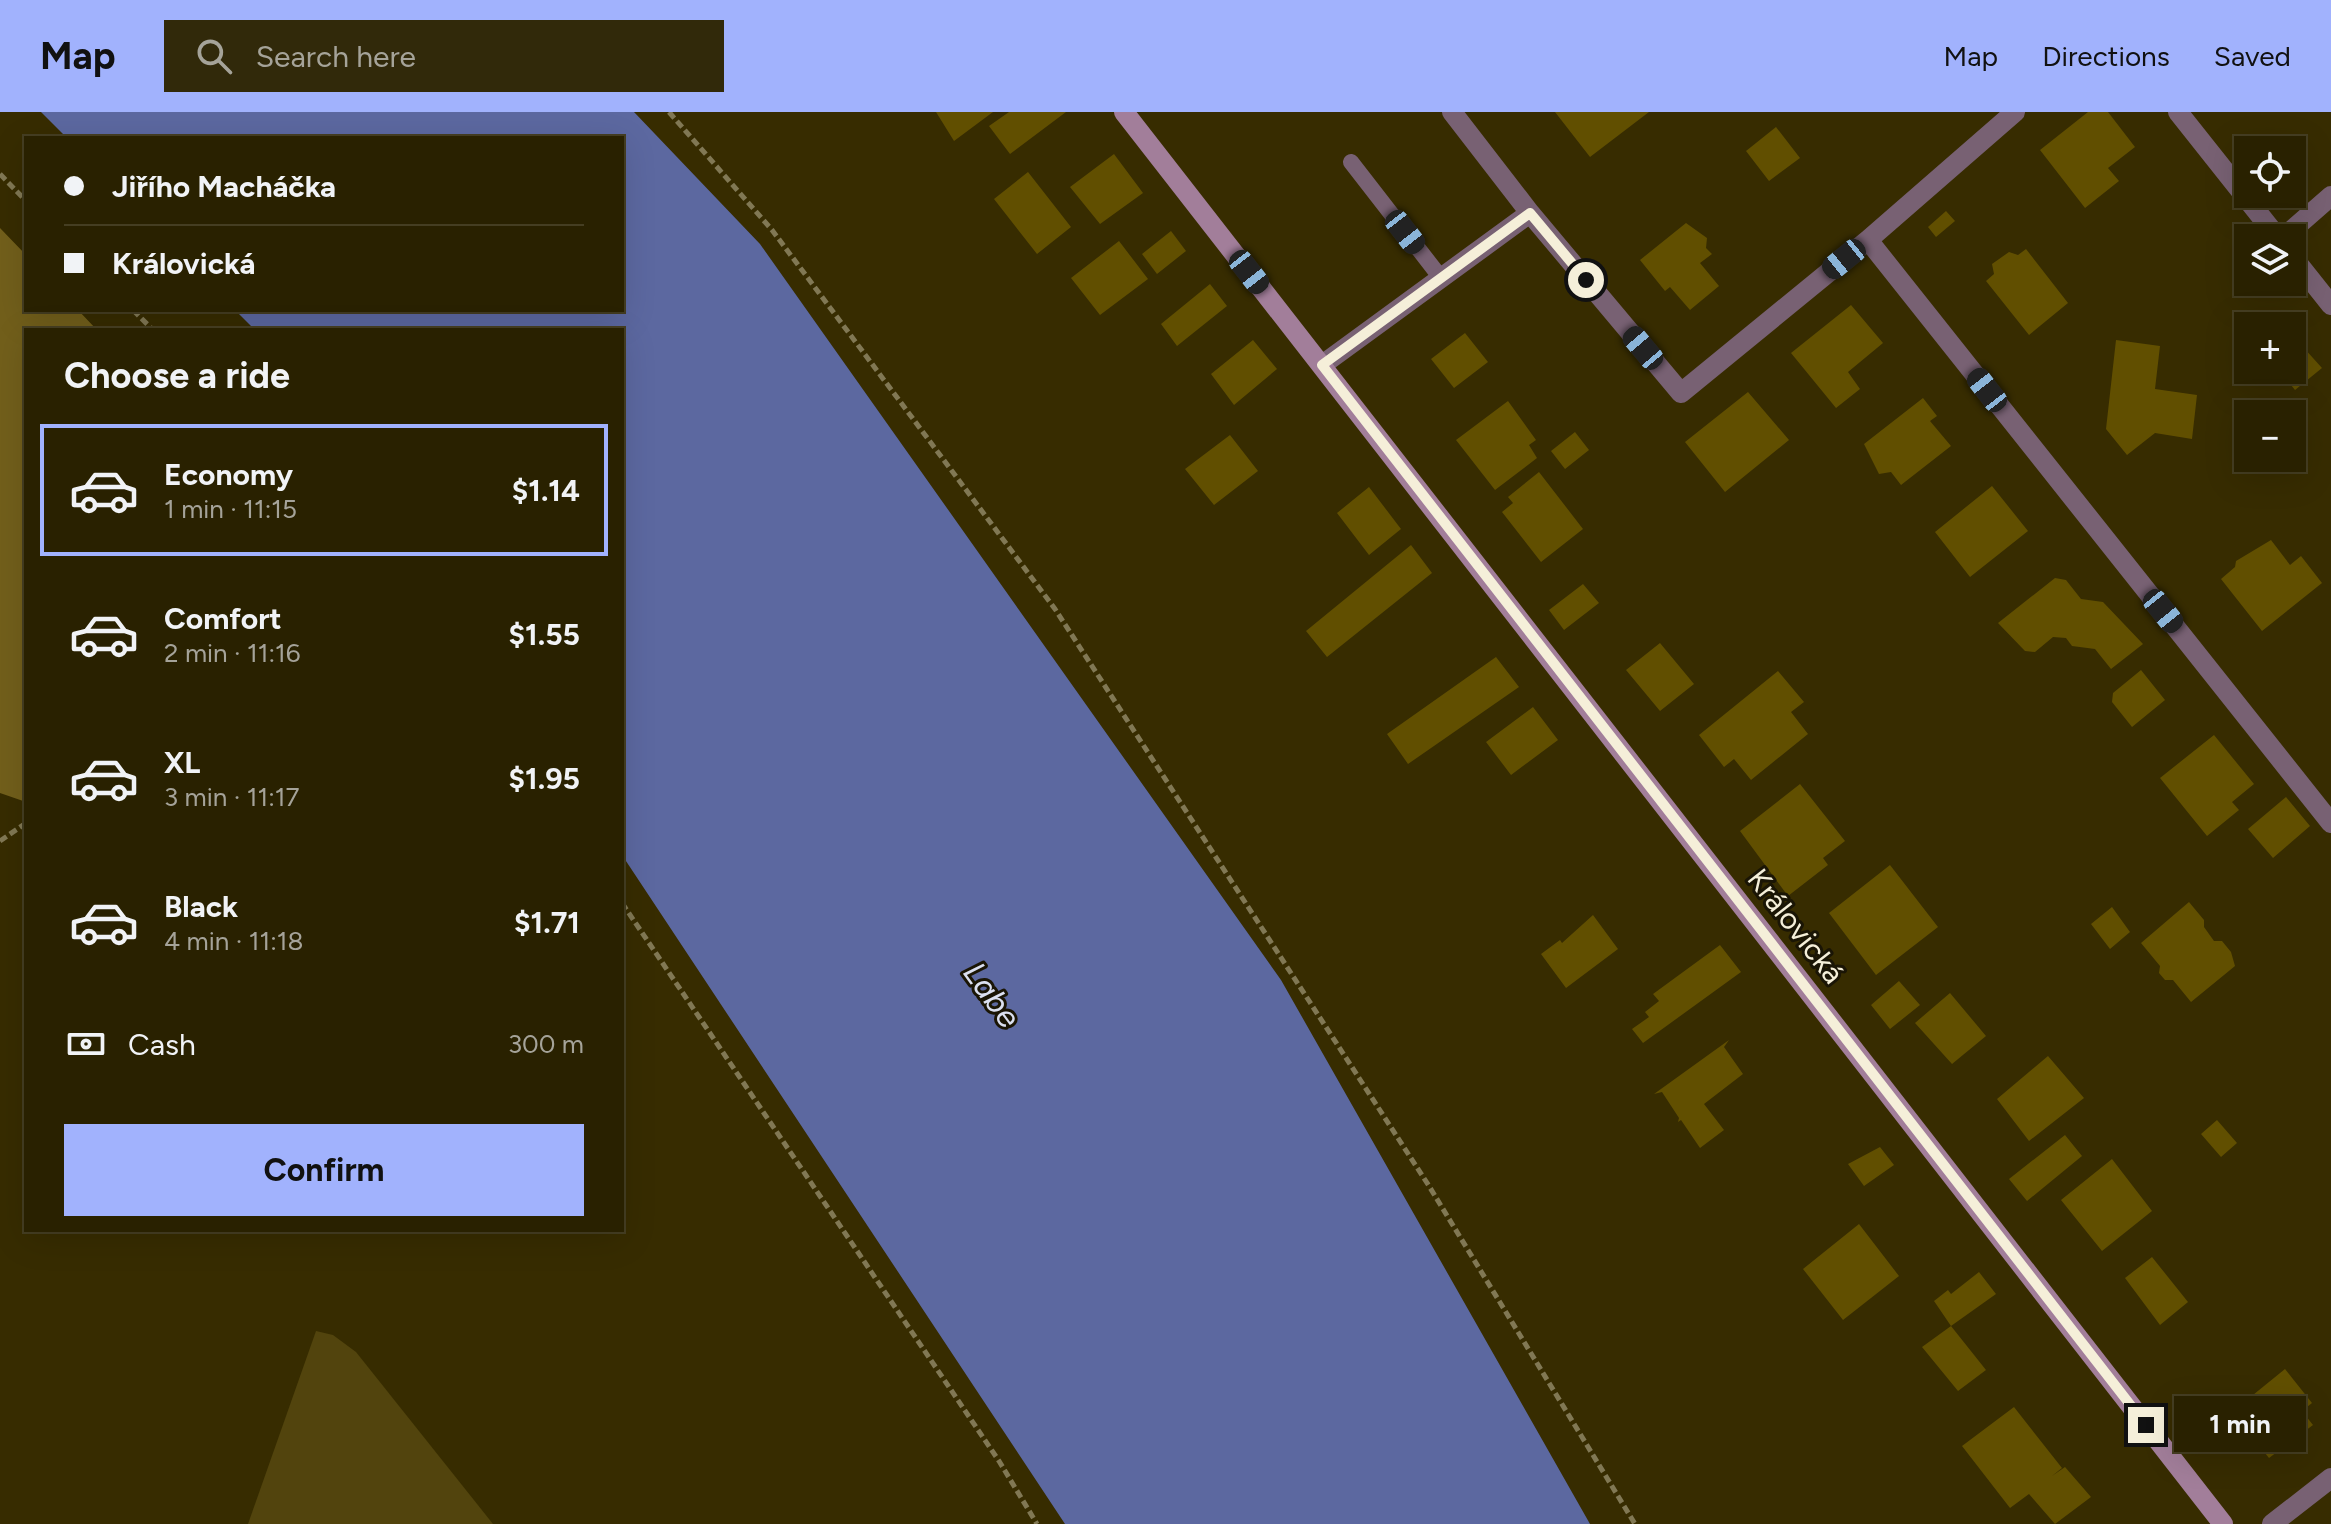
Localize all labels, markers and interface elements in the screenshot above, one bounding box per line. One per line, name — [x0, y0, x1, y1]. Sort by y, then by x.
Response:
search box — [164, 20, 724, 92]
text: Map — [40, 33, 116, 79]
icon: search — [192, 34, 236, 78]
text: Search here — [256, 38, 416, 75]
text: Map — [1944, 39, 1998, 73]
text: Directions — [2042, 39, 2170, 73]
text: Saved — [2214, 39, 2291, 73]
map controls — [2234, 136, 2306, 472]
button: locate — [2234, 136, 2306, 208]
text: Jiřího Macháčka — [112, 168, 336, 205]
car — [1381, 206, 1429, 258]
button: layers — [2234, 224, 2306, 296]
car — [1818, 235, 1870, 283]
text: Královická — [112, 245, 255, 282]
car — [1225, 246, 1273, 298]
route start — [1568, 262, 1604, 298]
button: + — [2234, 312, 2306, 384]
car — [1618, 322, 1668, 374]
text: Choose a ride — [64, 354, 290, 397]
car — [1963, 364, 2011, 416]
button: − — [2234, 400, 2306, 472]
icon: car — [68, 454, 140, 526]
text: Economy — [164, 456, 293, 493]
text: $1.14 — [512, 472, 580, 509]
text: 1 min · 11:15 — [164, 493, 297, 525]
car — [2139, 585, 2187, 637]
icon: car — [68, 598, 140, 670]
text: Comfort — [164, 600, 282, 637]
text: $1.55 — [508, 616, 580, 653]
text: 2 min · 11:16 — [164, 637, 301, 669]
icon: car — [68, 742, 140, 814]
text: XL — [164, 744, 200, 781]
text: $1.95 — [508, 760, 580, 797]
text: 3 min · 11:17 — [164, 781, 299, 813]
street label: Královická — [1740, 861, 1852, 991]
icon: car — [68, 886, 140, 958]
text: Black — [164, 888, 238, 925]
text: $1.71 — [514, 904, 580, 941]
text: 4 min · 11:18 — [164, 925, 303, 957]
water label: Labe — [956, 955, 1028, 1035]
icon: cash — [64, 1022, 108, 1066]
text: Cash — [128, 1026, 196, 1063]
text: 300 m — [508, 1028, 584, 1060]
button: Confirm — [64, 1124, 584, 1216]
callout: 1 min — [2174, 1397, 2306, 1453]
route end — [2128, 1407, 2164, 1443]
text: 1 min — [2209, 1408, 2271, 1440]

